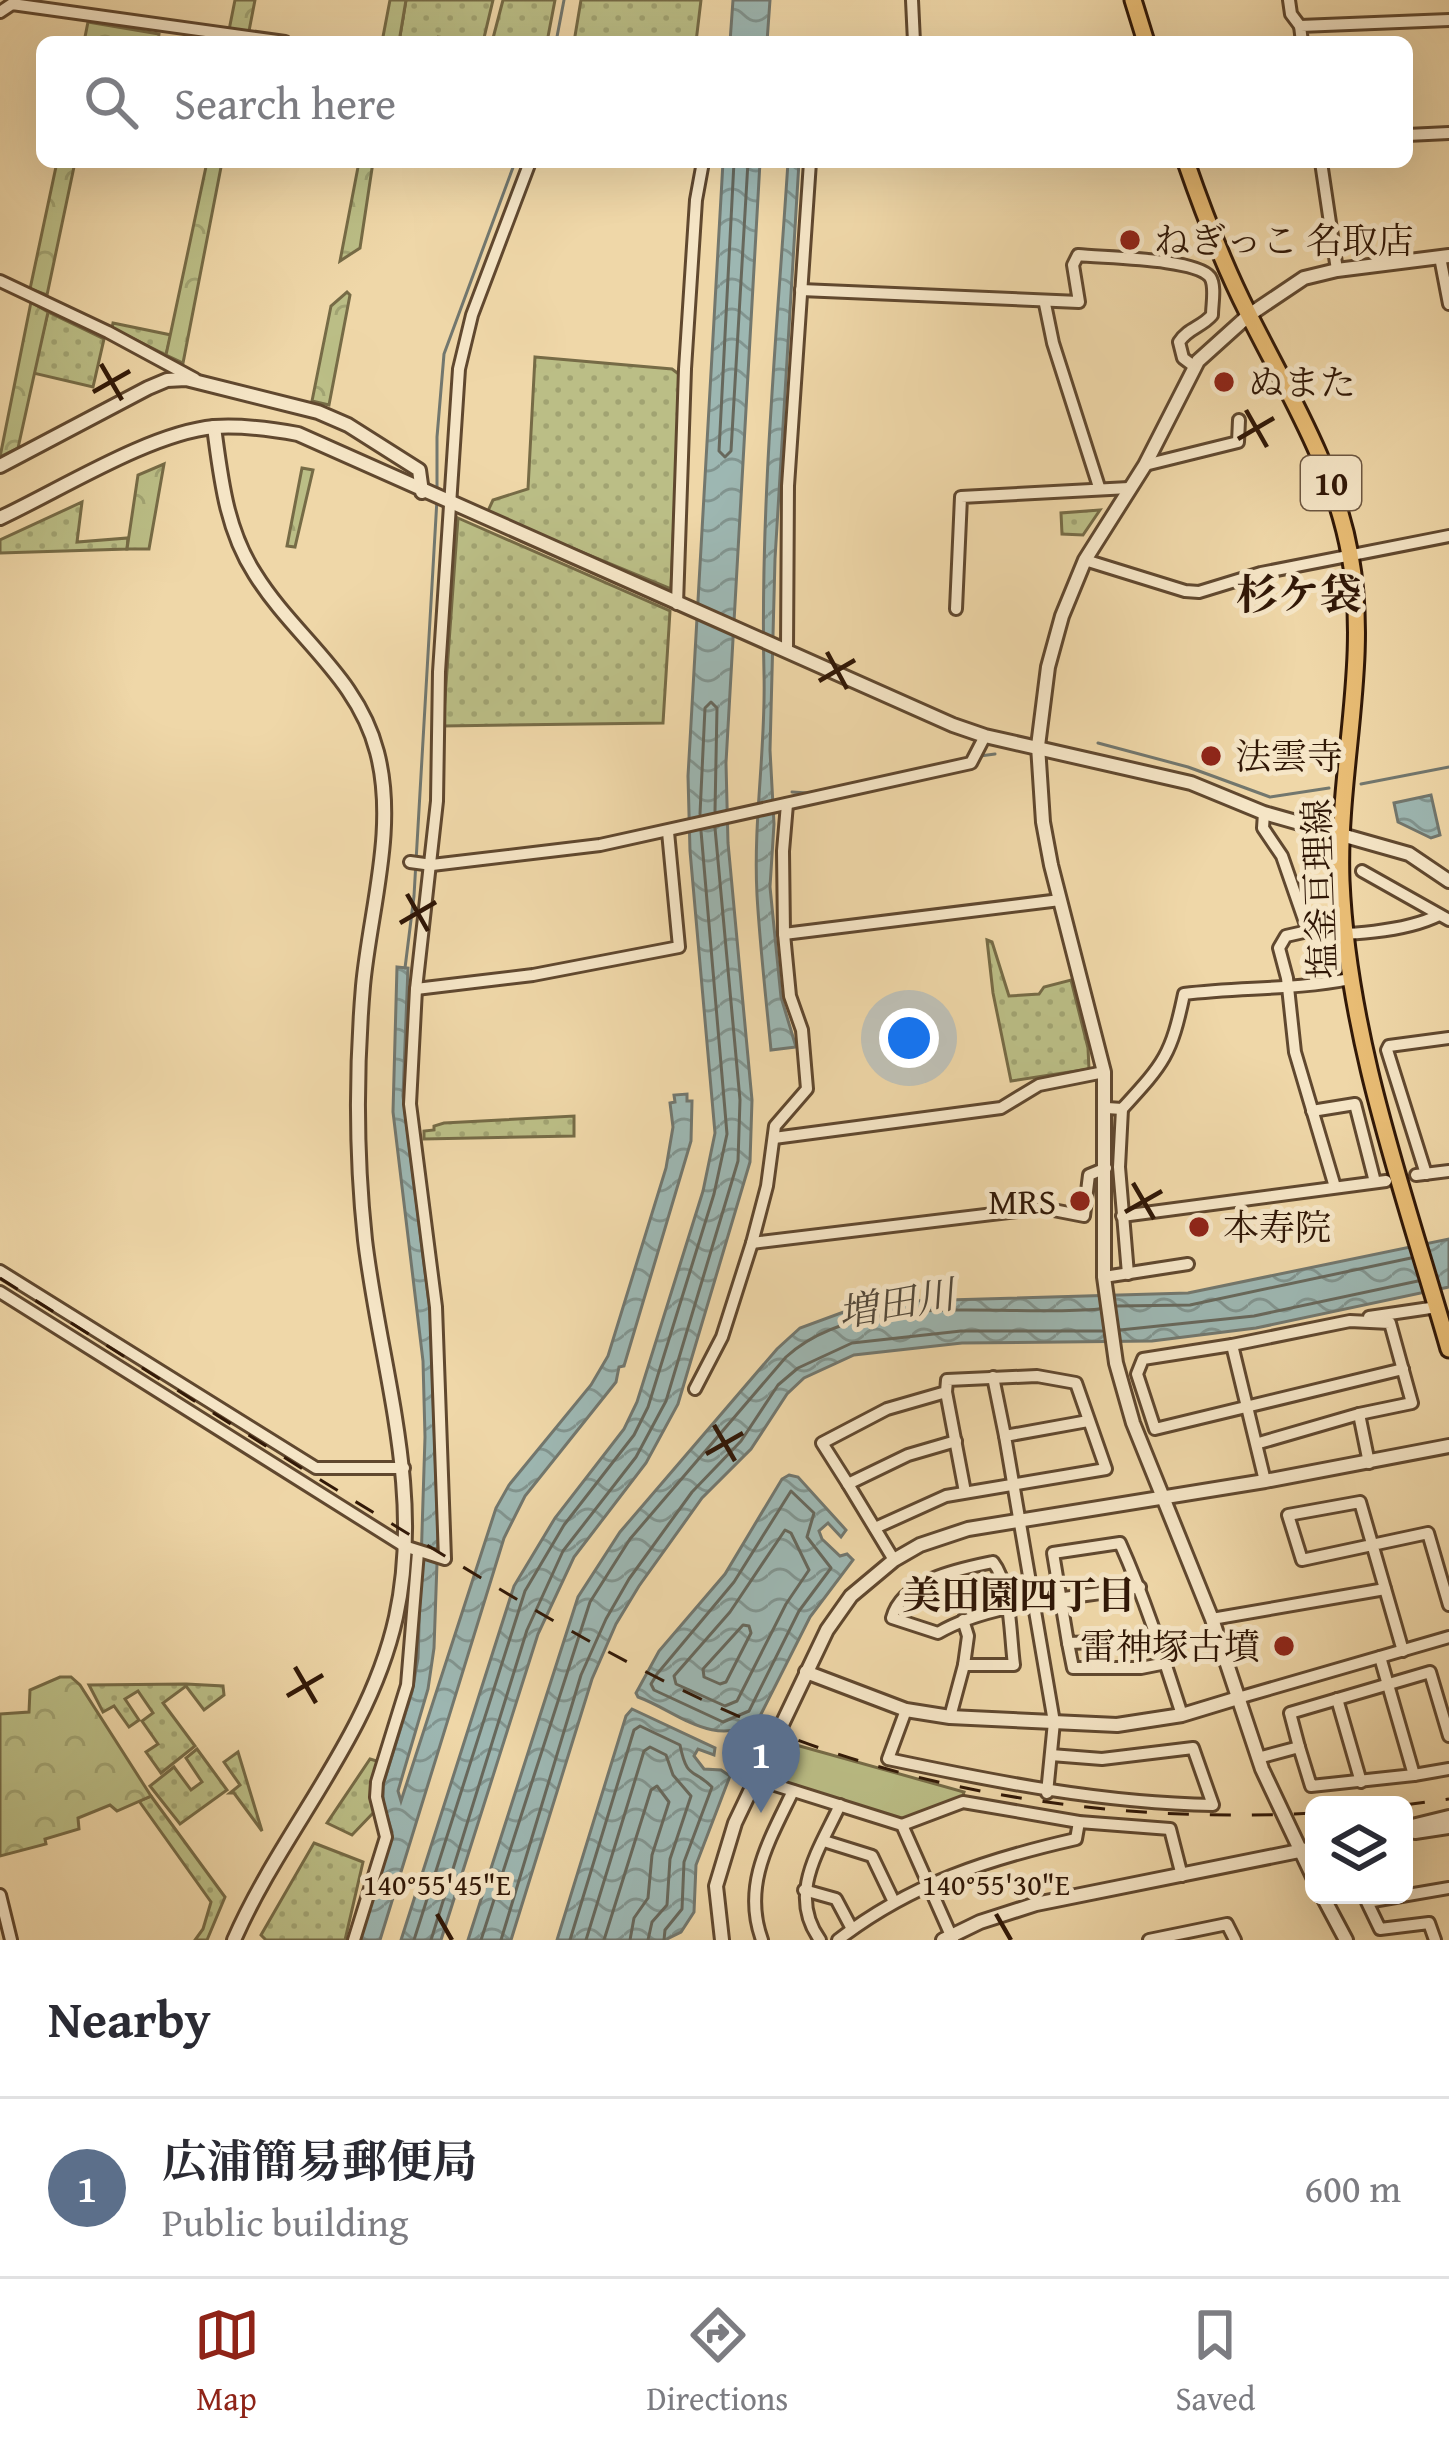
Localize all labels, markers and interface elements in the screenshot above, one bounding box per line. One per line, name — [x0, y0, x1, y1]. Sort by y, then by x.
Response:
search box — [36, 36, 1413, 168]
icon: search — [78, 69, 144, 135]
text: Search here — [174, 70, 396, 135]
place label: ねぎっこ 名取店 — [1154, 213, 1414, 266]
marker: ねぎっこ 名取店 — [1117, 227, 1143, 253]
place label: ぬまた — [1248, 355, 1356, 408]
marker: ぬまた — [1211, 369, 1237, 395]
road number: 10 — [1301, 456, 1361, 510]
district label: 杉ケ袋 — [1236, 563, 1362, 624]
place label: 法雲寺 — [1235, 729, 1343, 782]
marker: 法雲寺 — [1198, 743, 1224, 769]
street label: 塩釜亘理線 — [1289, 798, 1348, 980]
your location — [879, 1008, 939, 1068]
place label: MRS — [988, 1174, 1056, 1227]
marker: MRS — [1067, 1188, 1093, 1214]
place label: 本寿院 — [1223, 1200, 1331, 1253]
marker: 本寿院 — [1186, 1214, 1212, 1240]
water label: 増田川 — [833, 1264, 962, 1341]
district label: 美田園四丁目 — [902, 1566, 1136, 1623]
place label: 雷神塚古墳 — [1080, 1619, 1260, 1672]
marker: 雷神塚古墳 — [1271, 1633, 1297, 1659]
pin: 1 — [722, 1714, 800, 1813]
map controls — [1305, 1796, 1413, 1904]
button: layers — [1305, 1796, 1413, 1904]
text: 140°55'45"E — [363, 1862, 511, 1906]
text: 140°55'30"E — [922, 1862, 1070, 1906]
text: Nearby — [48, 1981, 211, 2056]
text: 広浦簡易郵便局 — [162, 2128, 477, 2193]
text: 1 — [77, 2159, 97, 2216]
text: 600 m — [1304, 2159, 1401, 2216]
text: Public building — [162, 2193, 408, 2250]
tab: Map — [194, 2302, 260, 2422]
tab: Directions — [647, 2302, 788, 2422]
tab: Saved — [1176, 2302, 1255, 2422]

